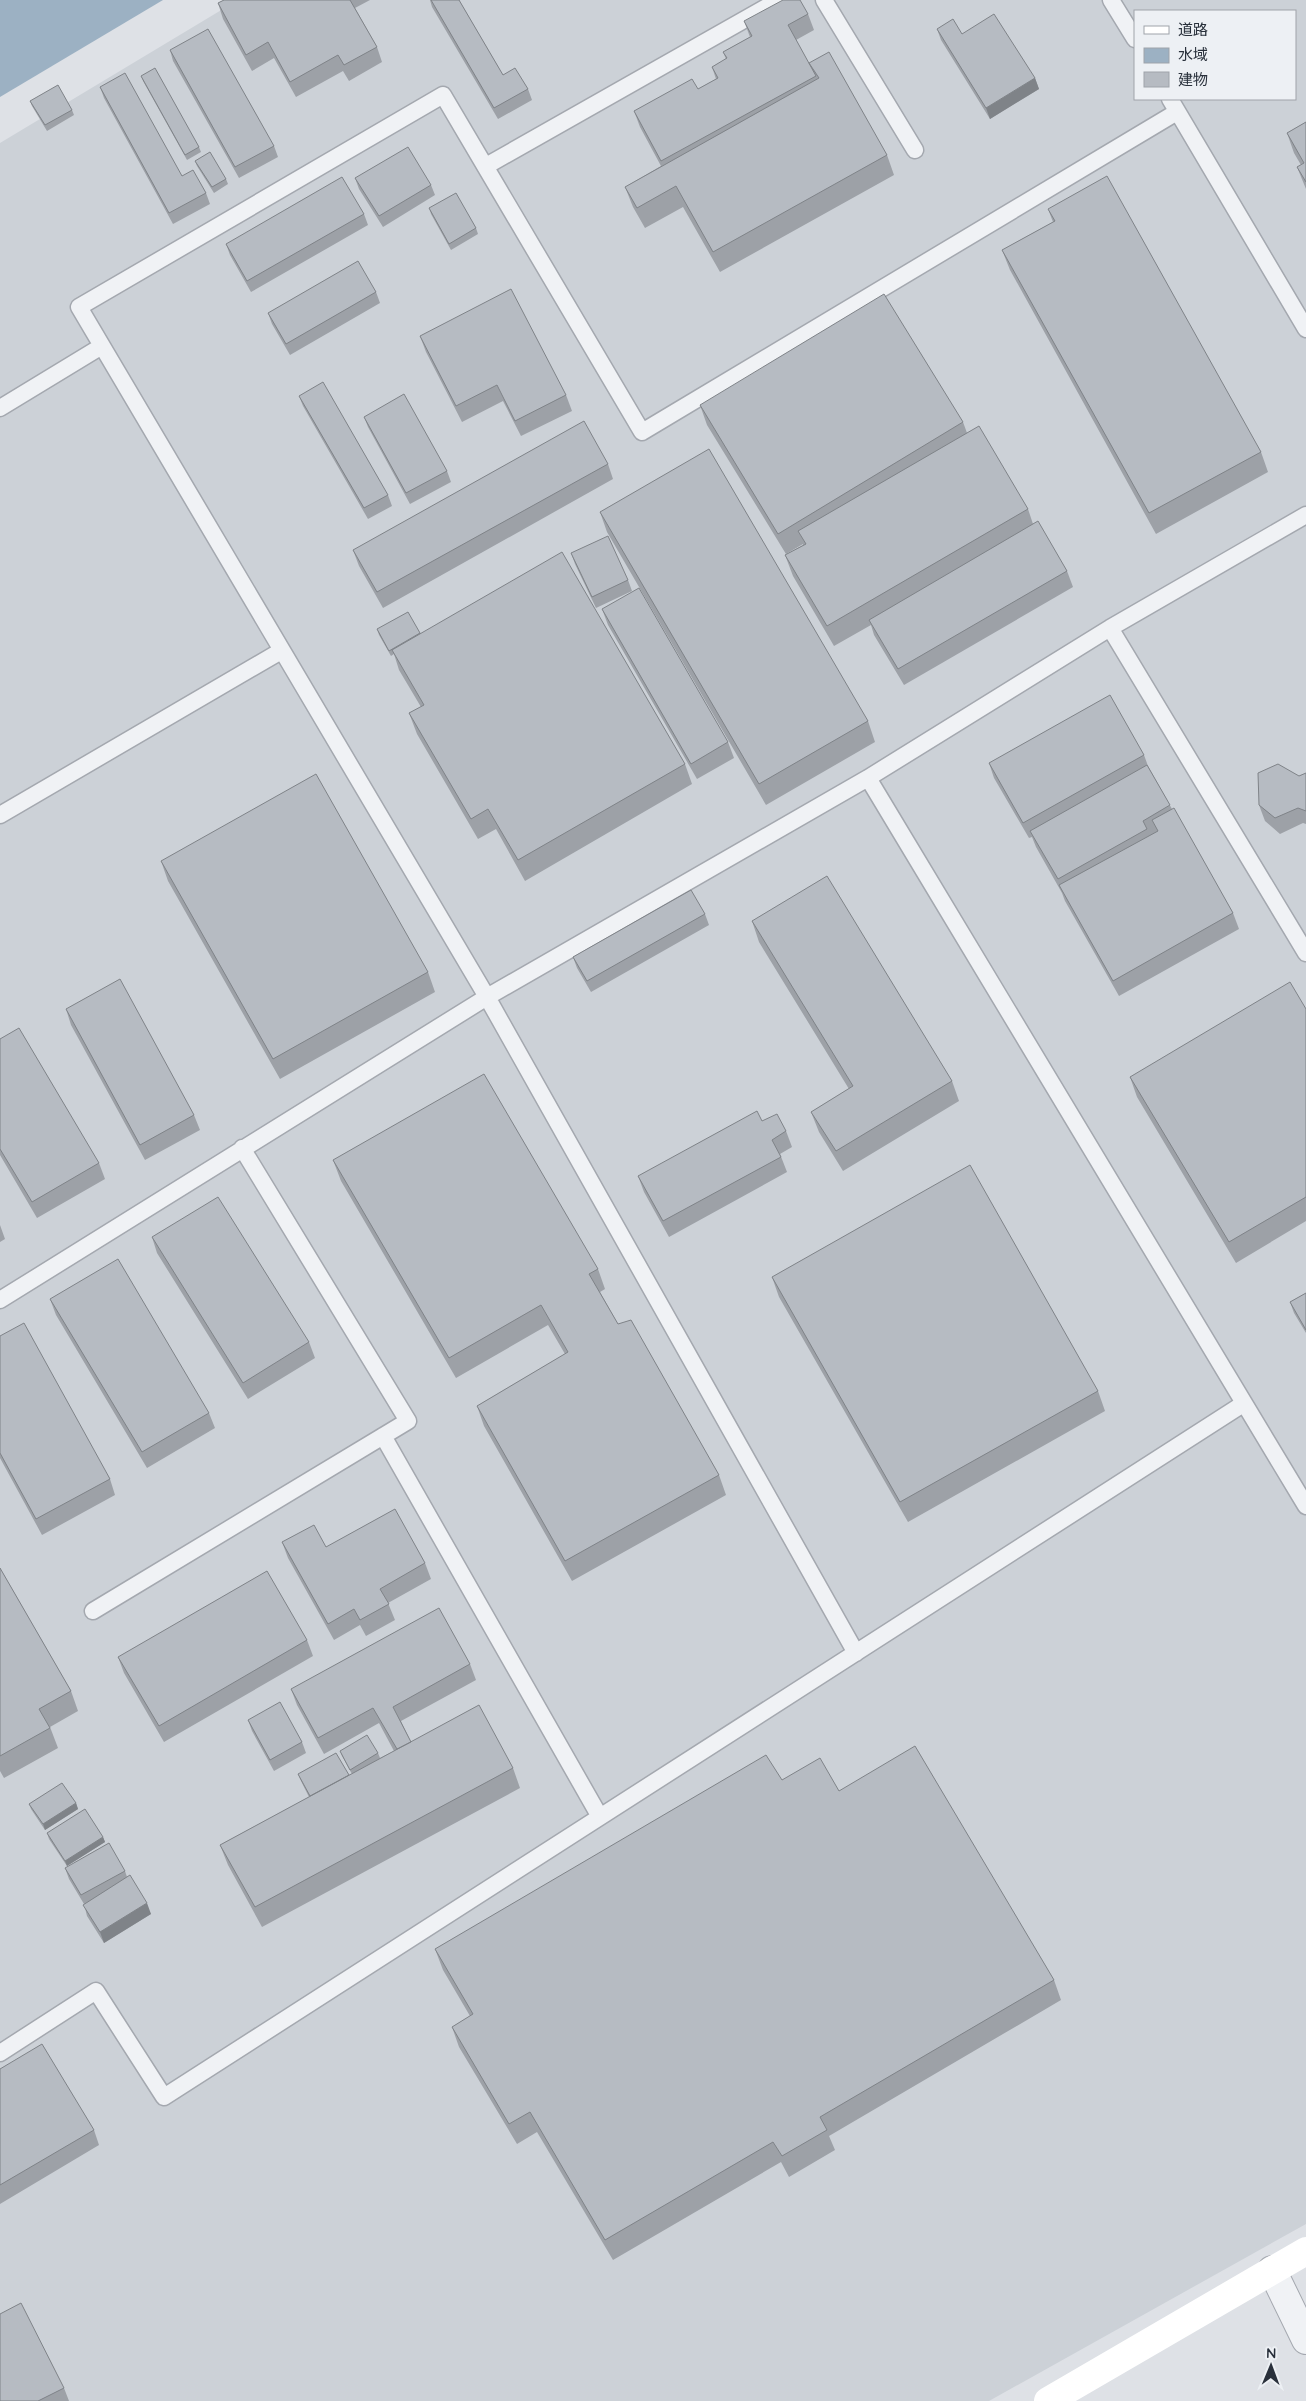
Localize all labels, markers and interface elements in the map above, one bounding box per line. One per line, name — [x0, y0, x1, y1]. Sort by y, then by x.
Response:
legend — [1134, 10, 1296, 100]
text: 道路 — [1178, 20, 1208, 39]
text: 水域 — [1178, 45, 1208, 64]
text: 建物 — [1178, 70, 1208, 89]
north arrow — [1246, 2341, 1296, 2391]
text: N — [1266, 2344, 1277, 2362]

